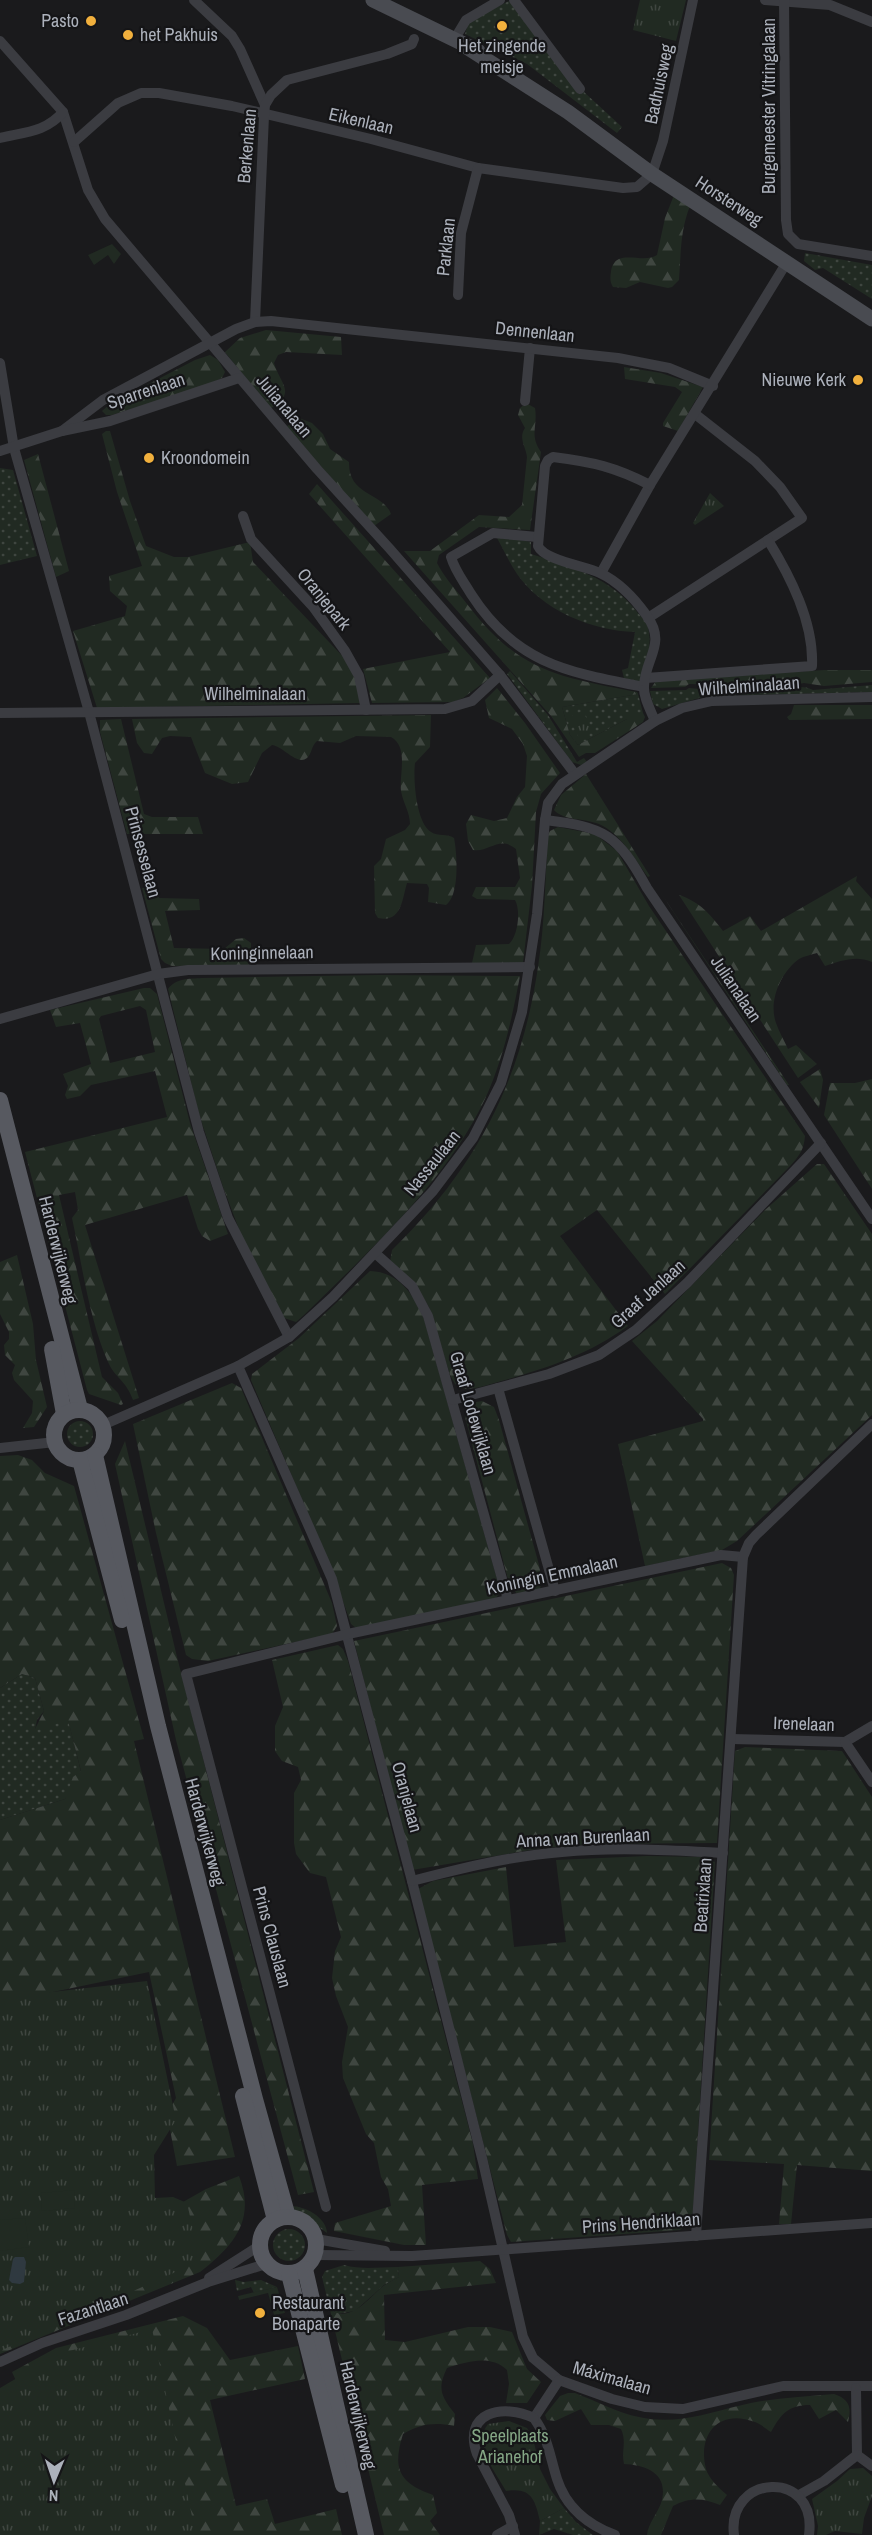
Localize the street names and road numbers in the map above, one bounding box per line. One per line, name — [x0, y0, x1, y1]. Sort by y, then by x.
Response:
street label: Burgemeester Vitringalaan — [756, 18, 781, 194]
street label: Badhuisweg — [638, 41, 679, 126]
street label: Eikenlaan — [326, 101, 396, 140]
street label: Berkenlaan — [231, 108, 262, 184]
street label: Horsterweg — [691, 170, 768, 232]
street label: Parklaan — [430, 217, 461, 277]
street label: Dennenlaan — [494, 315, 576, 348]
street label: Sparrenlaan — [104, 366, 188, 415]
street label: Julianalaan — [251, 369, 318, 443]
street label: Oranjepark — [292, 562, 357, 635]
street label: Wilhelminalaan — [697, 669, 801, 702]
street label: Wilhelminalaan — [204, 681, 306, 706]
street label: Prinsesselaan — [119, 803, 168, 900]
street label: Koninginnelaan — [210, 939, 314, 966]
street label: Julianalaan — [705, 950, 768, 1027]
street label: Nassaulaan — [397, 1125, 466, 1201]
street label: Harderwijkerweg — [33, 1193, 84, 1307]
street label: Graaf Janlaan — [605, 1253, 690, 1334]
street label: Graaf Lodewijklaan — [444, 1348, 503, 1477]
street label: Koningin Emmalaan — [484, 1548, 620, 1601]
street label: Irenelaan — [773, 1710, 835, 1737]
street label: Oranjelaan — [386, 1759, 429, 1835]
street label: Harderwijkerweg — [179, 1775, 232, 1889]
street label: Anna van Burenlaan — [515, 1822, 650, 1854]
street label: Beatrixlaan — [687, 1857, 718, 1933]
street label: Prins Clauslaan — [247, 1883, 298, 1990]
street label: Prins Hendriklaan — [581, 2206, 701, 2239]
street label: Fazantlaan — [55, 2285, 131, 2332]
street label: Máximalaan — [570, 2354, 654, 2401]
street label: Harderwijkerweg — [334, 2358, 383, 2472]

